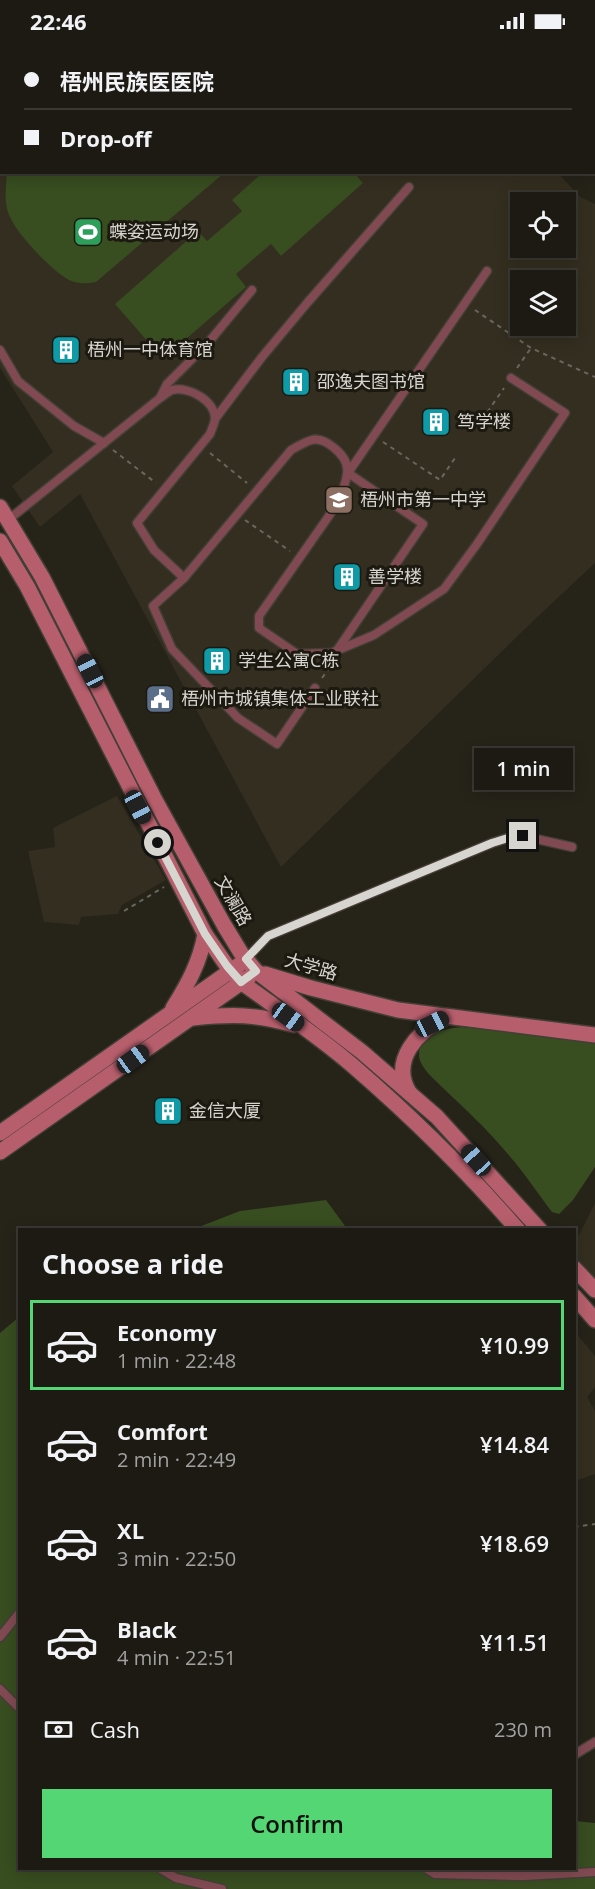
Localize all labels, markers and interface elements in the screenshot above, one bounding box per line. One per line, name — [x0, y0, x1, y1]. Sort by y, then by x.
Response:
text: 22:46 — [30, 6, 87, 36]
text: 梧州民族医医院 — [60, 66, 214, 96]
text: Drop-off — [60, 123, 152, 153]
map controls — [510, 192, 576, 336]
button: locate — [510, 192, 576, 258]
sports icon: 蝶姿运动场 — [72, 216, 104, 248]
place label: 蝶姿运动场 — [109, 219, 199, 243]
button: layers — [510, 270, 576, 336]
building icon: 梧州一中体育馆 — [50, 334, 82, 366]
place label: 梧州一中体育馆 — [87, 337, 213, 361]
building icon: 邵逸夫图书馆 — [280, 366, 312, 398]
place label: 邵逸夫图书馆 — [317, 369, 425, 393]
building icon: 笃学楼 — [420, 406, 452, 438]
place label: 笃学楼 — [457, 409, 511, 433]
school or university icon: 梧州市第一中学 — [323, 484, 355, 516]
place label: 梧州市第一中学 — [360, 487, 486, 511]
building icon: 善学楼 — [331, 561, 363, 593]
place label: 善学楼 — [368, 564, 422, 588]
building icon: 学生公寓C栋 — [201, 645, 233, 677]
place label: 学生公寓C栋 — [238, 648, 339, 672]
car — [74, 651, 106, 691]
public building icon: 梧州市城镇集体工业联社 — [144, 683, 176, 715]
place label: 梧州市城镇集体工业联社 — [181, 686, 379, 710]
callout: 1 min — [474, 749, 572, 791]
text: 1 min — [497, 755, 551, 782]
car — [122, 787, 154, 827]
route end — [509, 822, 536, 849]
route start — [144, 829, 171, 856]
street label: 文澜路 — [210, 871, 258, 930]
street label: 大学路 — [282, 947, 341, 985]
car — [268, 999, 308, 1035]
car — [412, 1008, 452, 1040]
car — [113, 1041, 153, 1077]
building icon: 金信大厦 — [152, 1095, 184, 1127]
place label: 金信大厦 — [189, 1098, 261, 1122]
car — [457, 1141, 495, 1179]
text: Choose a ride — [42, 1245, 224, 1282]
text: Economy — [117, 1317, 216, 1347]
icon: car — [45, 1318, 99, 1372]
text: ¥10.99 — [480, 1330, 549, 1360]
text: 1 min · 22:48 — [117, 1347, 236, 1374]
text: Comfort — [117, 1416, 208, 1446]
icon: car — [45, 1417, 99, 1471]
text: ¥14.84 — [480, 1429, 549, 1459]
text: 2 min · 22:49 — [117, 1446, 236, 1473]
text: XL — [117, 1515, 144, 1545]
icon: car — [45, 1516, 99, 1570]
text: ¥18.69 — [480, 1528, 549, 1558]
text: 3 min · 22:50 — [117, 1545, 236, 1572]
text: Black — [117, 1614, 177, 1644]
icon: car — [45, 1615, 99, 1669]
text: ¥11.51 — [480, 1627, 549, 1657]
text: 4 min · 22:51 — [117, 1644, 236, 1671]
icon: cash — [42, 1713, 75, 1746]
text: Cash — [90, 1714, 140, 1744]
text: 230 m — [494, 1716, 552, 1743]
button: Confirm — [42, 1789, 552, 1858]

